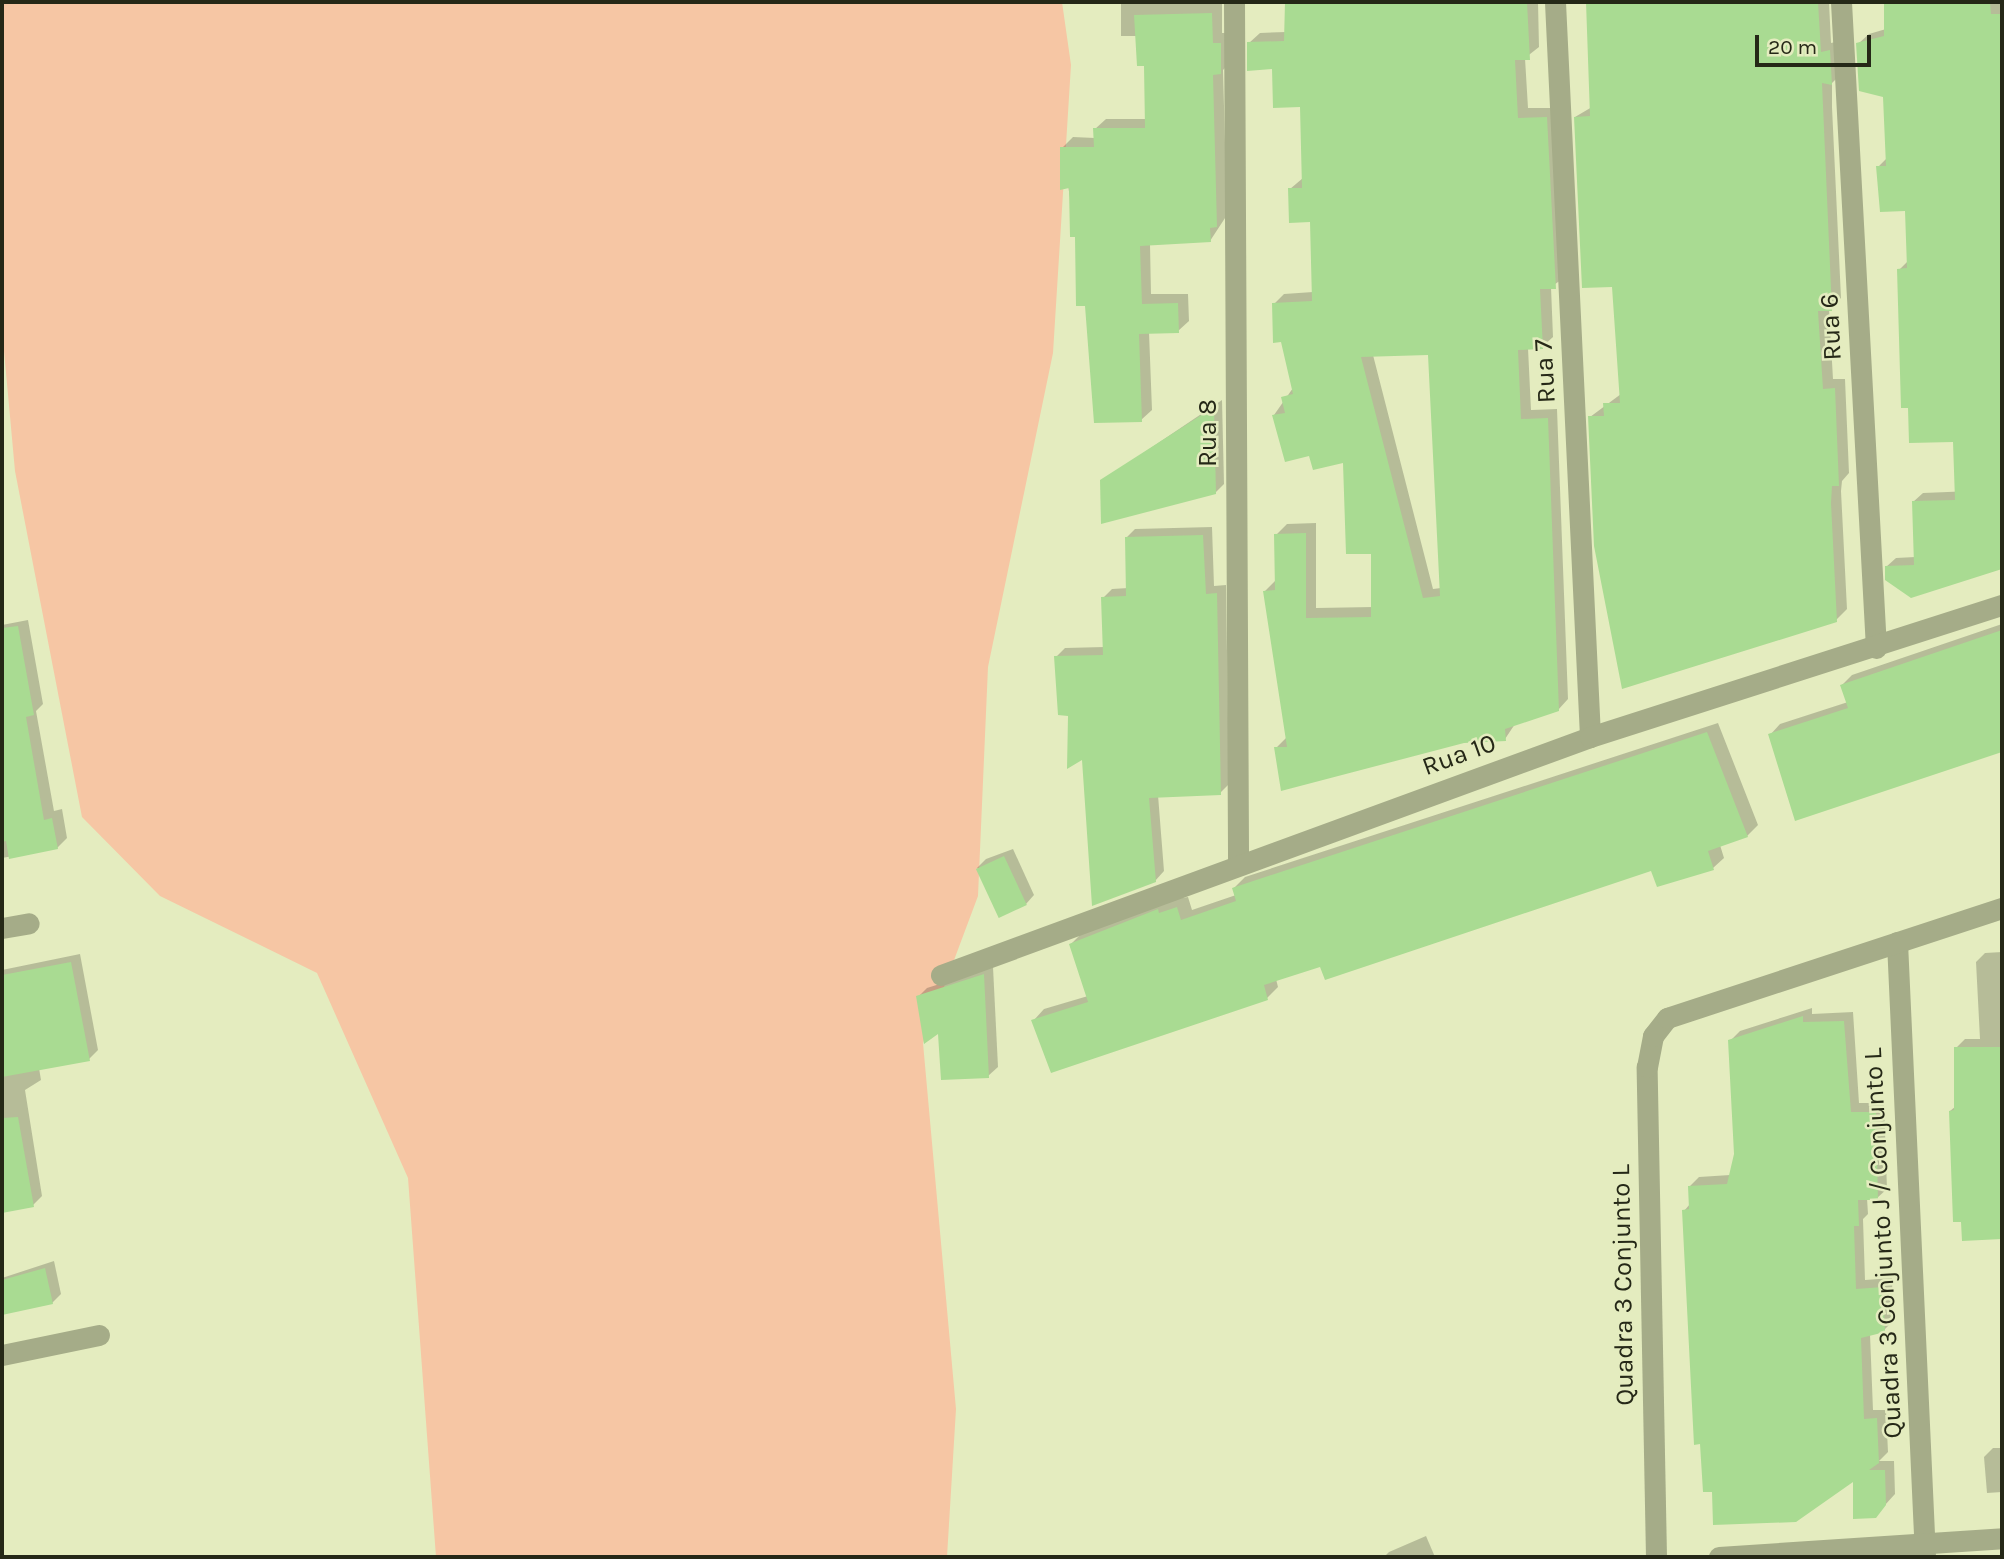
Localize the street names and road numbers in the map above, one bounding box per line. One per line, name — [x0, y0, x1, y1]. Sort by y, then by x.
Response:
street label: Rua 6 — [1814, 293, 1848, 361]
street label: Rua 7 — [1528, 338, 1562, 404]
street label: Rua 8 — [1192, 399, 1224, 467]
street label: Rua 10 — [1418, 727, 1500, 783]
street label: Quadra 3 Conjunto J / Conjunto L — [1857, 1047, 1909, 1439]
street label: Quadra 3 Conjunto L — [1605, 1164, 1641, 1406]

